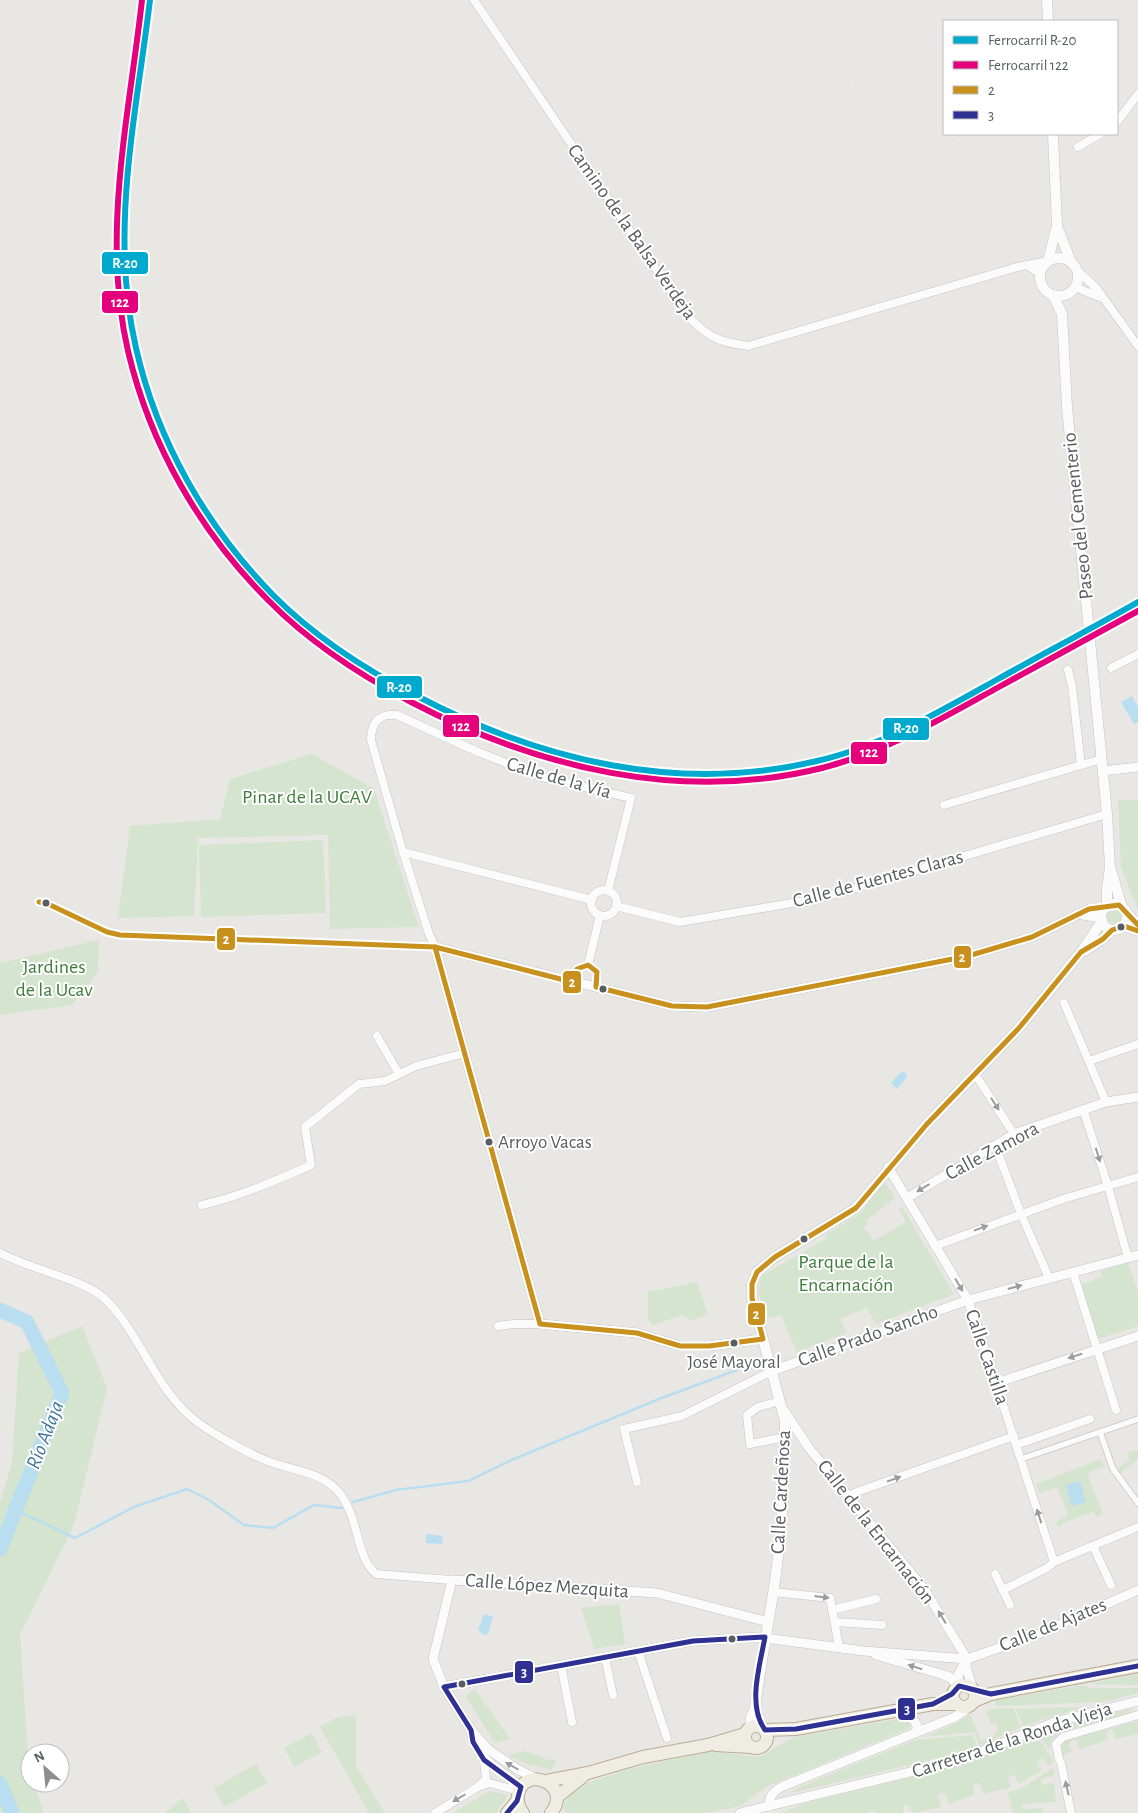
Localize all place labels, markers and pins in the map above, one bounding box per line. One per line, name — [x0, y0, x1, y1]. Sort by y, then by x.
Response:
unlabelled marker — [41, 898, 51, 908]
unlabelled marker — [1116, 922, 1126, 932]
unlabelled marker — [598, 984, 608, 994]
place label: Arroyo Vacas — [498, 1133, 592, 1152]
marker: Arroyo Vacas — [484, 1137, 494, 1147]
unlabelled marker — [799, 1234, 809, 1244]
marker: José Mayoral — [729, 1338, 739, 1348]
place label: José Mayoral — [687, 1353, 781, 1372]
unlabelled marker — [727, 1634, 737, 1644]
unlabelled marker — [457, 1679, 467, 1689]

